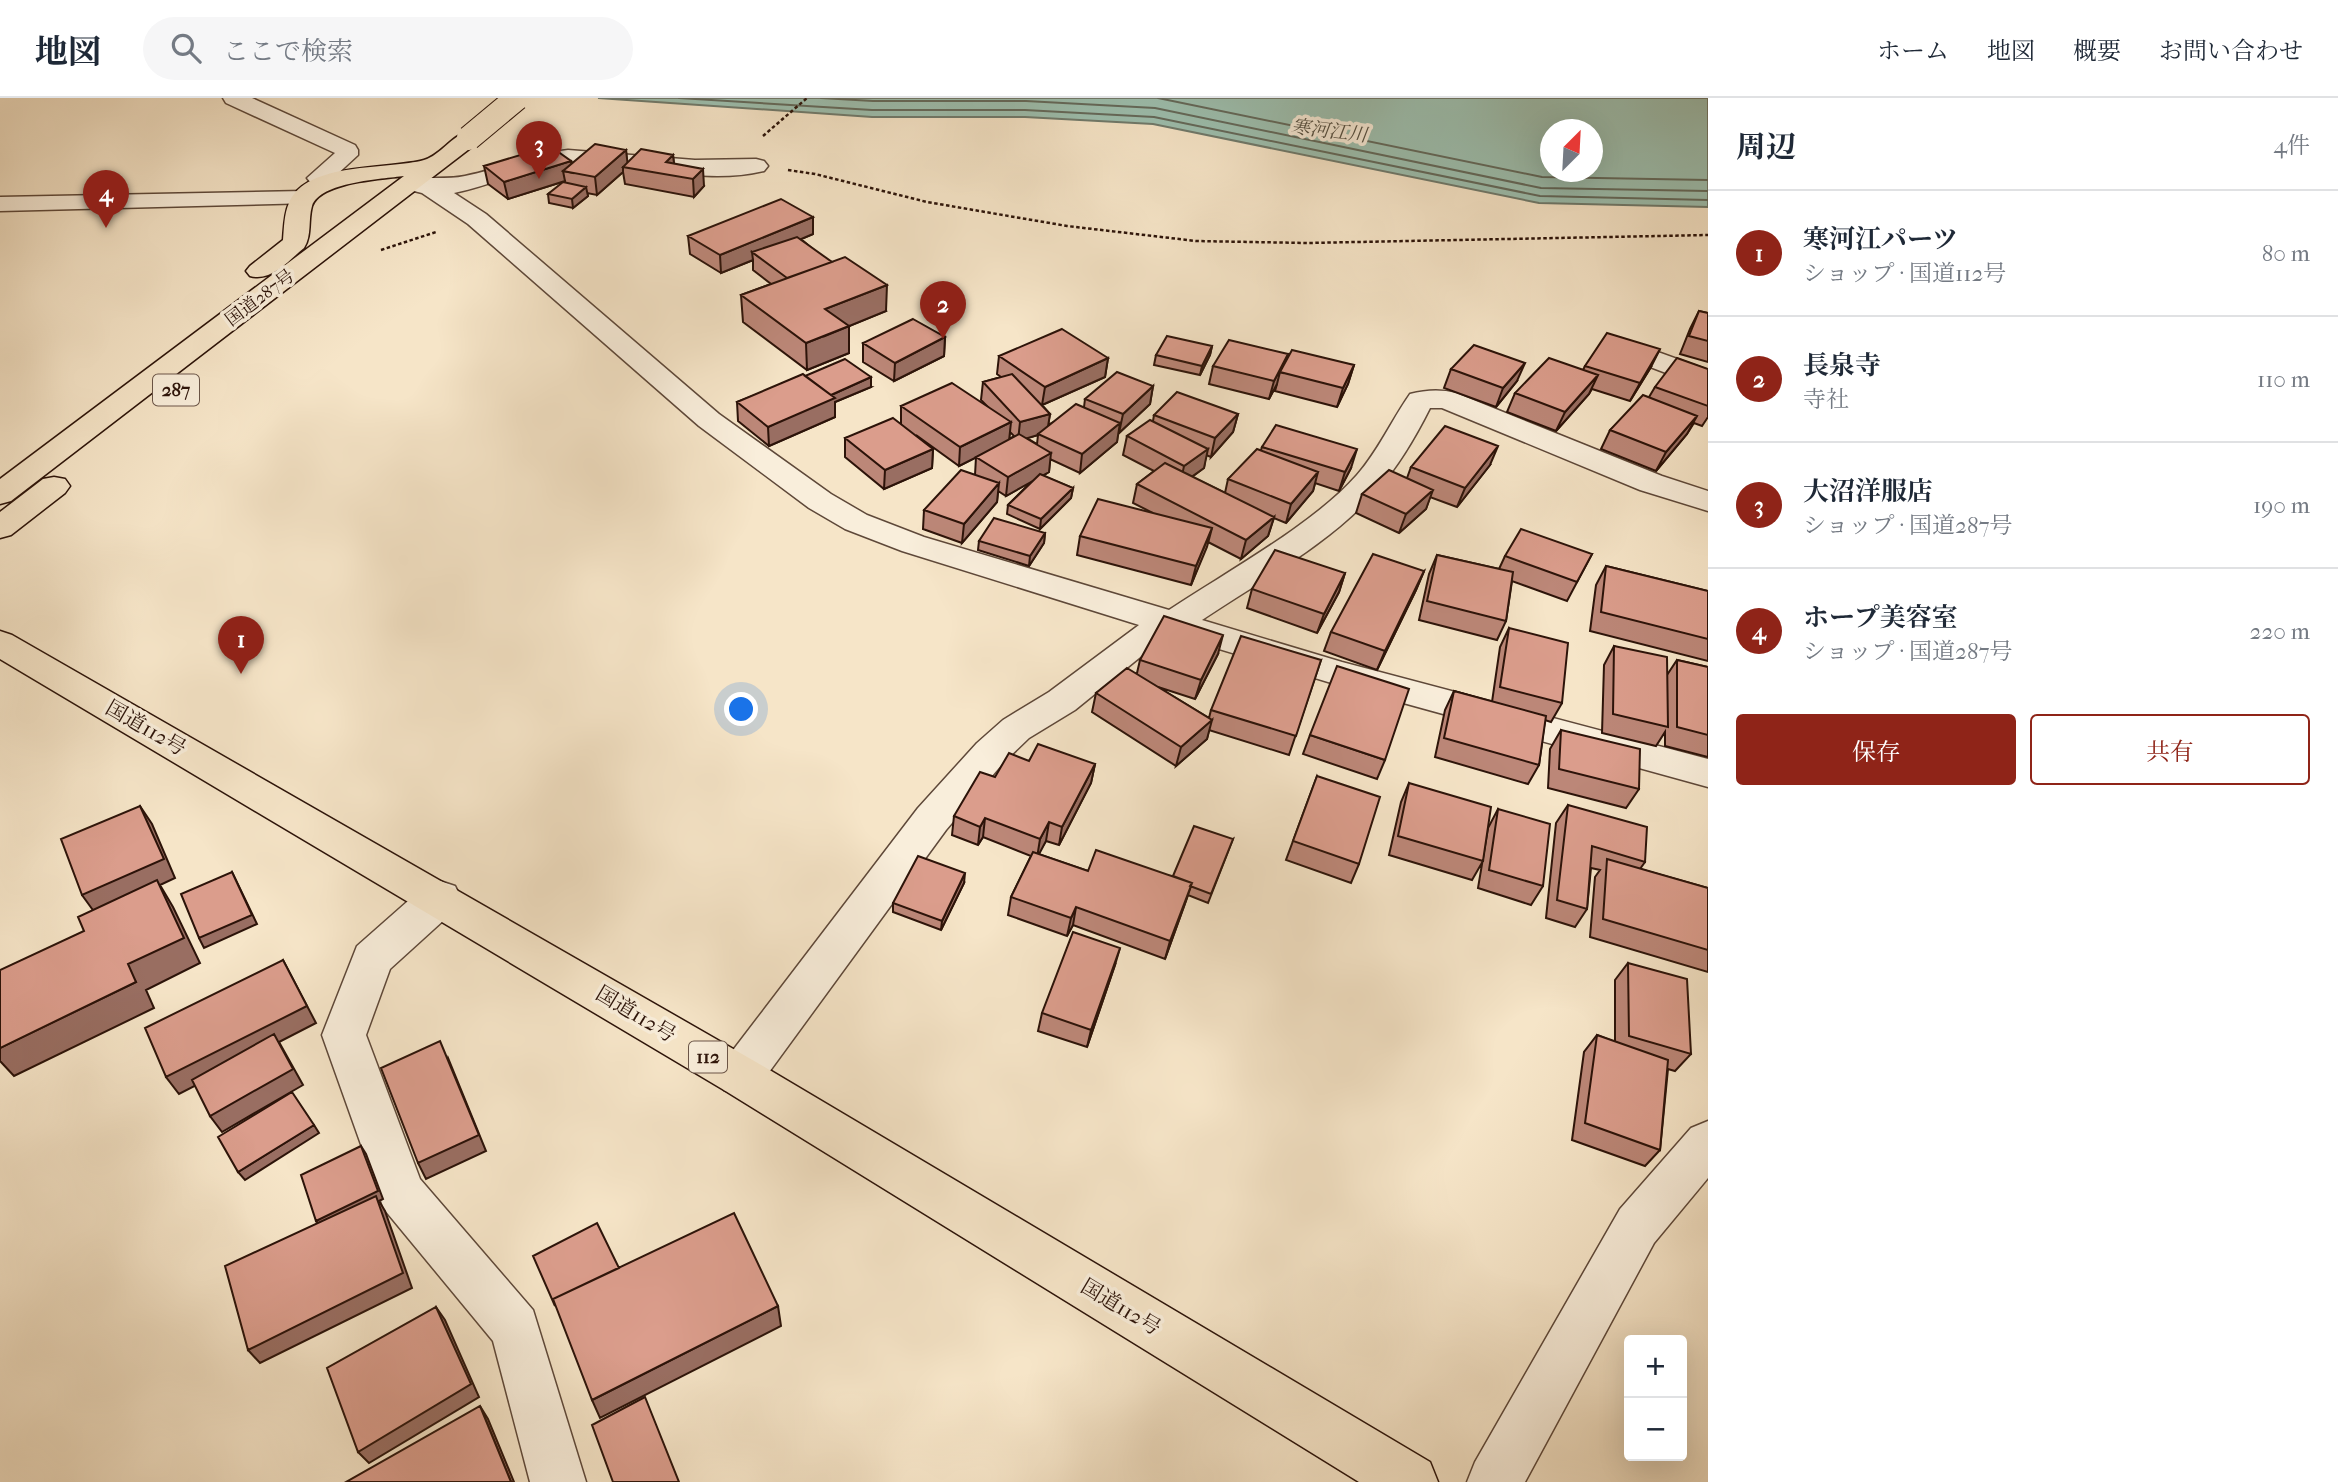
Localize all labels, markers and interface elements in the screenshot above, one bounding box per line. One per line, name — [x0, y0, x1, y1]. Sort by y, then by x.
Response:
search box — [143, 17, 633, 80]
icon: search — [167, 29, 205, 67]
text: 地図 — [35, 33, 101, 72]
text: ここで検索 — [223, 36, 353, 67]
text: ホーム — [1877, 37, 1949, 65]
text: 地図 — [1987, 37, 2035, 65]
text: 概要 — [2073, 37, 2121, 65]
text: お問い合わせ — [2159, 37, 2303, 65]
water label: 寒河江川 — [1290, 115, 1370, 147]
north arrow — [1540, 119, 1603, 182]
pin: 3 — [516, 121, 562, 179]
text: 周辺 — [1736, 130, 1796, 165]
text: 4件 — [2273, 132, 2310, 159]
pin: 4 — [83, 170, 129, 228]
text: 寒河江パーツ — [1803, 224, 1958, 255]
text: 1 — [1755, 240, 1763, 267]
text: 80 m — [2262, 240, 2310, 267]
text: ショップ · 国道112号 — [1803, 260, 2006, 287]
street label: 国道287号 — [221, 265, 299, 331]
pin: 2 — [920, 281, 966, 339]
text: 長泉寺 — [1803, 350, 1881, 381]
text: 2 — [1753, 366, 1765, 393]
text: 110 m — [2257, 366, 2310, 393]
road number: 287 — [153, 374, 199, 406]
text: 寺社 — [1803, 386, 1849, 413]
text: 大沼洋服店 — [1803, 476, 1933, 507]
text: 3 — [1754, 492, 1764, 519]
text: 190 m — [2253, 492, 2310, 519]
text: ショップ · 国道287号 — [1803, 512, 2013, 539]
text: ホープ美容室 — [1803, 602, 1958, 633]
pin: 1 — [218, 616, 264, 674]
text: 4 — [1752, 618, 1766, 645]
text: 220 m — [2250, 618, 2310, 645]
text: ショップ · 国道287号 — [1803, 638, 2013, 665]
your location — [724, 692, 758, 726]
street label: 国道112号 — [102, 695, 190, 761]
button: 保存 — [1736, 714, 2016, 785]
button: 共有 — [2030, 714, 2310, 785]
street label: 国道112号 — [592, 981, 680, 1047]
road number: 112 — [689, 1042, 727, 1072]
street label: 国道112号 — [1077, 1274, 1165, 1340]
map controls — [1624, 1335, 1687, 1461]
button: + — [1624, 1335, 1687, 1398]
button: − — [1624, 1398, 1687, 1461]

